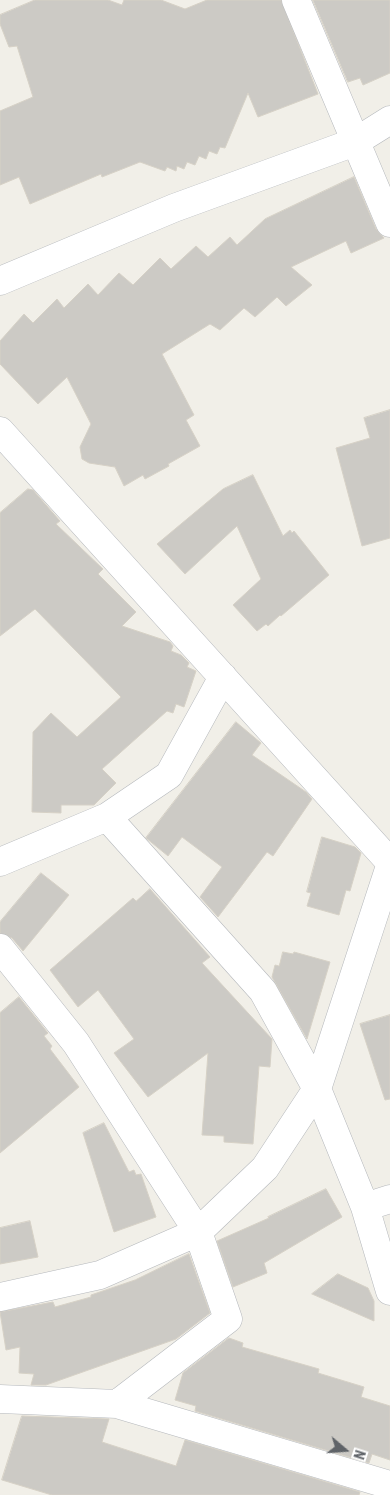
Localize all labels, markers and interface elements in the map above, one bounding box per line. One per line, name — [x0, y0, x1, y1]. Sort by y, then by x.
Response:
north arrow — [320, 1425, 370, 1475]
text: N — [350, 1448, 368, 1461]

